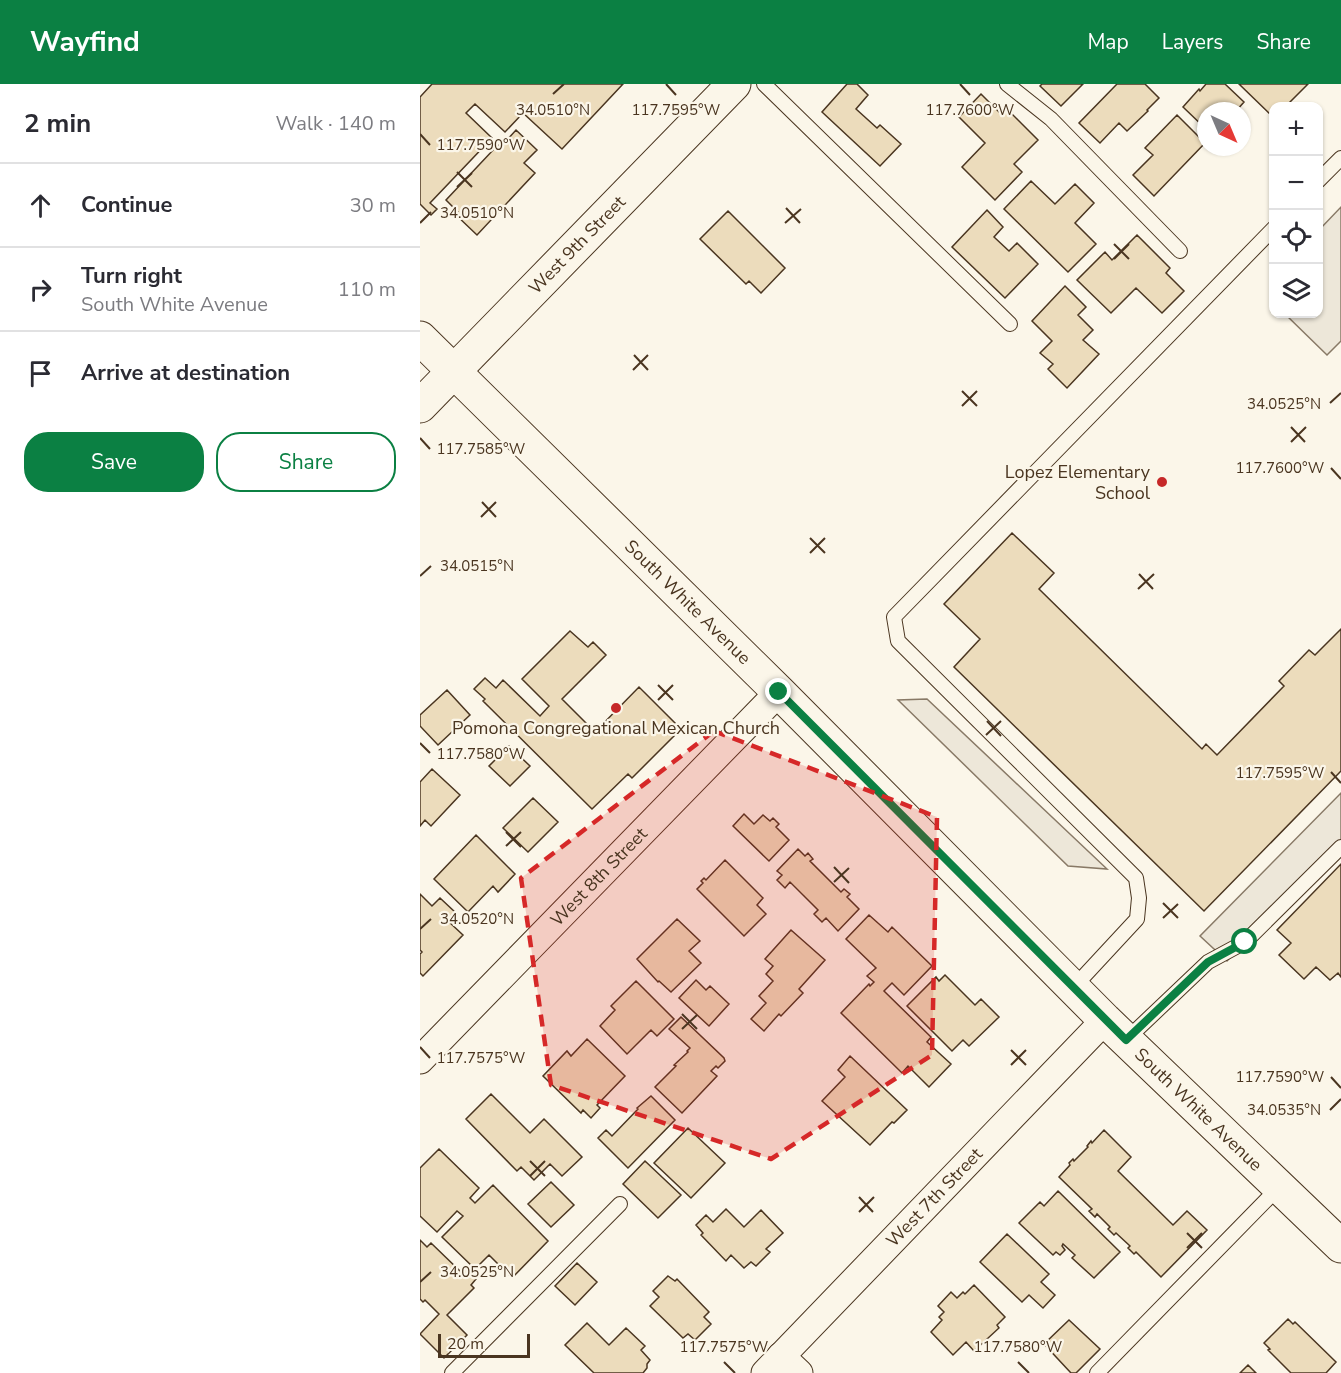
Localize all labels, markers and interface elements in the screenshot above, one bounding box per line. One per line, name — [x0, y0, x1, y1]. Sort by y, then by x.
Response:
text: Wayfind — [30, 23, 140, 61]
text: Map — [1087, 28, 1129, 56]
text: Layers — [1162, 28, 1223, 56]
text: Share — [1256, 28, 1311, 56]
text: 34.0510°N — [516, 100, 590, 120]
text: 117.7595°W — [632, 100, 721, 120]
text: 117.7600°W — [926, 100, 1015, 120]
north arrow — [1197, 102, 1251, 156]
map controls — [1269, 102, 1323, 318]
button: + — [1269, 102, 1323, 156]
text: 2 min — [24, 106, 91, 141]
text: Walk · 140 m — [276, 110, 396, 137]
text: 117.7590°W — [437, 135, 526, 155]
button: − — [1269, 156, 1323, 210]
icon: ahead — [24, 189, 57, 222]
text: Continue — [81, 190, 172, 220]
street label: West 9th Street — [523, 190, 631, 299]
text: 30 m — [350, 192, 396, 219]
text: 34.0510°N — [440, 203, 514, 223]
button: locate — [1269, 210, 1323, 264]
text: Turn right — [81, 261, 182, 291]
button: layers — [1269, 264, 1323, 318]
icon: right — [24, 273, 57, 306]
text: 110 m — [338, 276, 396, 303]
text: South White Avenue — [81, 291, 268, 318]
icon: arrive — [24, 357, 57, 390]
text: Arrive at destination — [81, 358, 290, 388]
text: 34.0525°N — [1247, 394, 1321, 414]
button: Save — [24, 432, 204, 492]
button: Share — [216, 432, 396, 492]
text: 117.7585°W — [437, 439, 526, 459]
text: 117.7600°W — [1236, 458, 1325, 478]
place label: Lopez Elementary School — [1005, 460, 1151, 505]
marker: Lopez Elementary School — [1155, 475, 1169, 489]
street label: South White Avenue — [619, 534, 756, 670]
text: 34.0515°N — [440, 556, 514, 576]
route end — [765, 678, 791, 704]
marker: Pomona Congregational Mexican Church — [609, 701, 623, 715]
place label: Pomona Congregational Mexican Church — [452, 716, 780, 740]
text: 117.7580°W — [437, 744, 526, 764]
text: 117.7595°W — [1236, 763, 1325, 783]
street label: West 8th Street — [545, 822, 653, 931]
text: 34.0520°N — [440, 909, 514, 929]
route start — [1231, 928, 1257, 954]
street label: South White Avenue — [1129, 1043, 1268, 1176]
text: 117.7575°W — [437, 1048, 526, 1068]
text: 117.7590°W — [1236, 1067, 1325, 1087]
text: 34.0535°N — [1247, 1100, 1321, 1120]
street label: West 7th Street — [881, 1142, 988, 1252]
text: 34.0525°N — [440, 1262, 514, 1282]
scale bar — [438, 1331, 530, 1358]
text: 20 m — [447, 1333, 484, 1355]
text: 117.7575°W — [680, 1337, 769, 1357]
text: 117.7580°W — [974, 1337, 1063, 1357]

